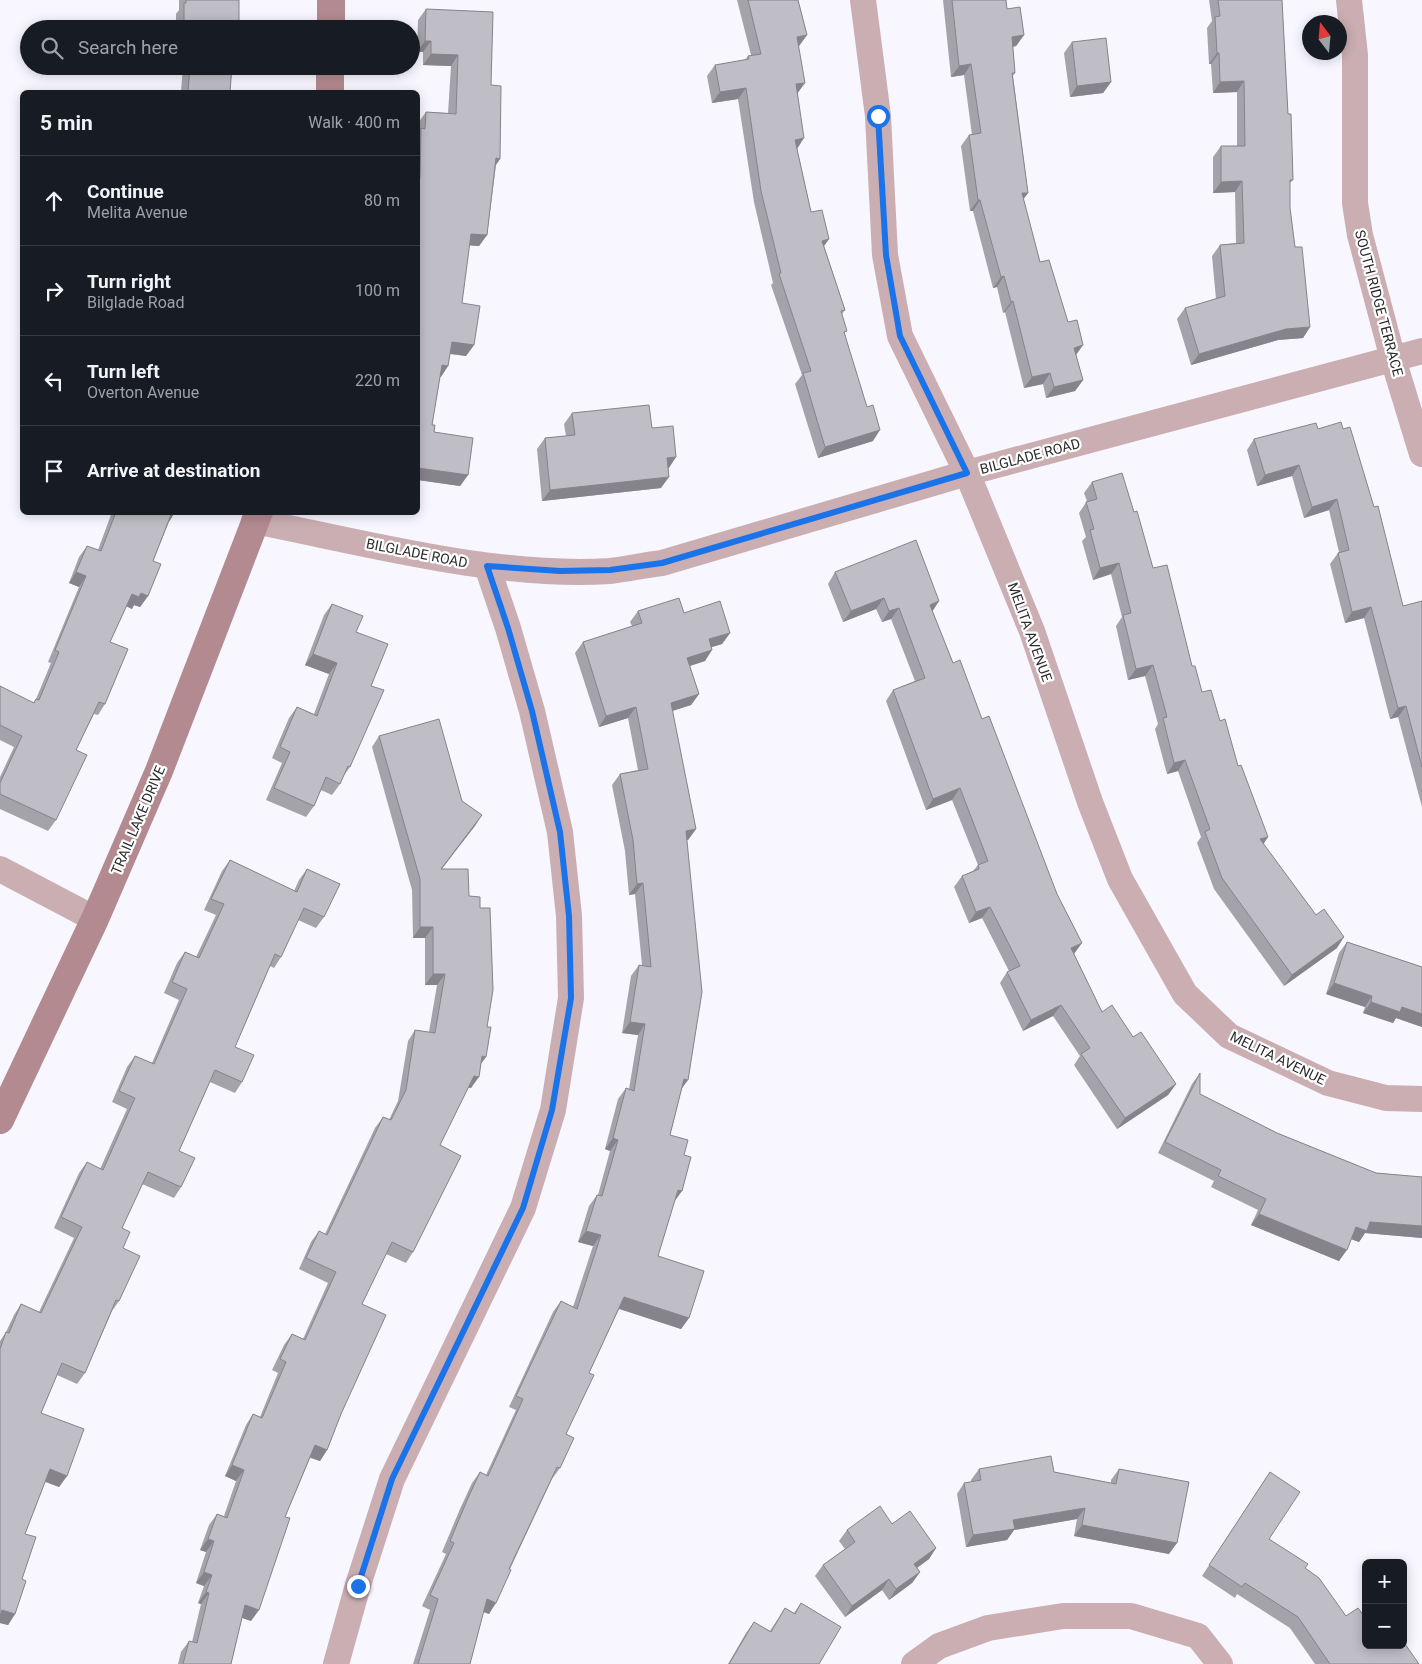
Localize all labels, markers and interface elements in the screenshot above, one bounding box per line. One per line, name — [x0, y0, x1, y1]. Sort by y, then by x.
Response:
north arrow — [1302, 15, 1347, 60]
search box — [20, 20, 420, 75]
icon: search — [38, 34, 66, 62]
text: Search here — [78, 36, 178, 59]
route start — [867, 105, 890, 128]
text: 5 min — [40, 111, 93, 135]
text: Walk · 400 m — [308, 113, 400, 132]
text: Continue — [87, 180, 164, 203]
icon: ahead — [40, 187, 68, 215]
text: 80 m — [364, 191, 400, 210]
text: Melita Avenue — [87, 203, 187, 222]
street label: SOUTH RIDGE TERRACE — [1352, 228, 1406, 378]
text: Turn right — [87, 270, 171, 293]
icon: right — [40, 277, 68, 305]
text: 100 m — [355, 281, 400, 300]
text: Bilglade Road — [87, 293, 185, 312]
text: Turn left — [87, 360, 160, 383]
icon: left — [40, 367, 68, 395]
text: 220 m — [355, 371, 400, 390]
text: Overton Avenue — [87, 383, 199, 402]
street label: BILGLADE ROAD — [978, 435, 1082, 477]
icon: arrive — [40, 457, 68, 485]
text: Arrive at destination — [87, 459, 260, 482]
street label: BILGLADE ROAD — [365, 535, 469, 571]
street label: MELITA AVENUE — [1005, 580, 1055, 684]
street label: TRAIL LAKE DRIVE — [108, 763, 168, 877]
street label: MELITA AVENUE — [1228, 1028, 1328, 1088]
map controls — [1362, 1559, 1407, 1649]
button: + — [1362, 1559, 1407, 1604]
route end — [347, 1575, 370, 1598]
button: − — [1362, 1604, 1407, 1649]

